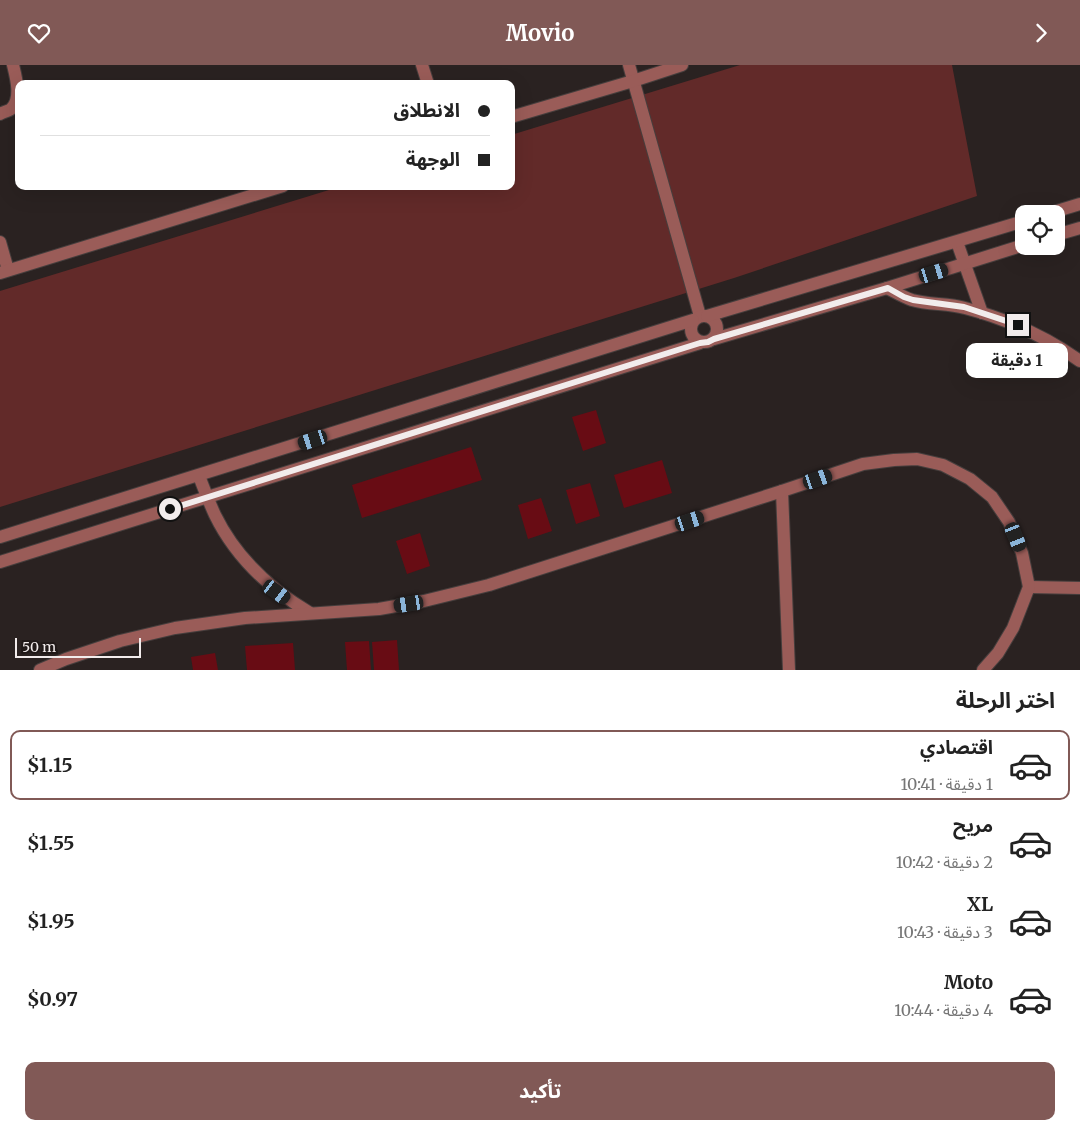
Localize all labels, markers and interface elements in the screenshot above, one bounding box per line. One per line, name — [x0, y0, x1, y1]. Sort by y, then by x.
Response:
icon: heart — [25, 19, 53, 47]
text: Movio — [506, 19, 574, 47]
icon: forward — [1027, 19, 1055, 47]
text: الانطلاق — [394, 98, 460, 122]
text: الوجهة — [406, 147, 460, 171]
map controls — [1015, 205, 1065, 255]
button: locate — [1015, 205, 1065, 255]
car — [917, 261, 950, 285]
route end — [1007, 314, 1029, 336]
callout: 1 دقيقة — [967, 343, 1069, 377]
text: 1 دقيقة — [991, 350, 1043, 370]
car — [296, 428, 329, 452]
car — [801, 467, 834, 491]
route start — [159, 498, 181, 520]
car — [673, 509, 706, 533]
car — [1003, 520, 1028, 554]
car — [260, 577, 293, 607]
car — [393, 594, 424, 614]
scale bar — [15, 635, 141, 658]
text: 50 m — [22, 638, 56, 656]
text: اختر الرحلة — [956, 686, 1055, 714]
text: اقتصادي — [920, 735, 993, 759]
icon: car — [1008, 743, 1053, 788]
text: $1.15 — [27, 753, 73, 777]
text: 1 دقيقة · 10:41 — [901, 774, 993, 794]
text: مريح — [953, 813, 993, 837]
icon: car — [1008, 821, 1053, 866]
text: $1.55 — [27, 831, 74, 855]
text: 2 دقيقة · 10:42 — [896, 852, 993, 872]
text: XL — [967, 892, 993, 916]
icon: car — [1008, 899, 1053, 944]
text: $1.95 — [27, 909, 75, 933]
text: 3 دقيقة · 10:43 — [897, 922, 993, 942]
text: Moto — [944, 970, 993, 994]
icon: car — [1008, 977, 1053, 1022]
text: $0.97 — [27, 987, 78, 1011]
text: 4 دقيقة · 10:44 — [894, 1000, 993, 1020]
button: تأكيد — [25, 1062, 1055, 1120]

